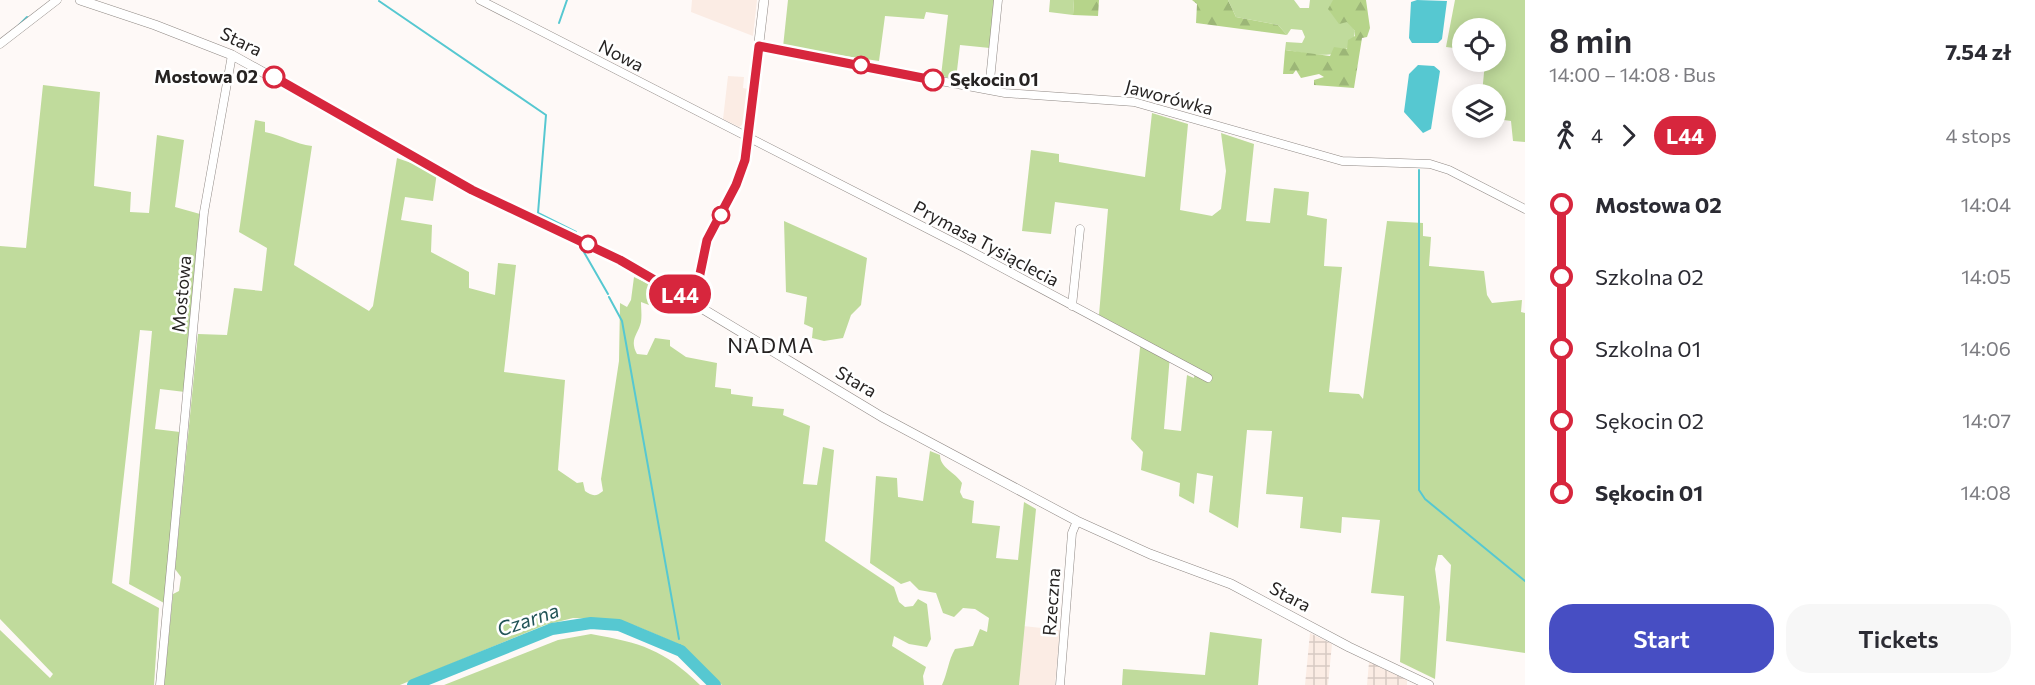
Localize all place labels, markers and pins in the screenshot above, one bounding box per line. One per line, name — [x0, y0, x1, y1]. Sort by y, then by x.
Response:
unlabelled marker — [852, 56, 870, 74]
place label: Mostowa 02 — [154, 65, 258, 87]
marker: Mostowa 02 — [263, 66, 285, 88]
place label: Sękocin 01 — [950, 68, 1039, 90]
marker: Sękocin 01 — [922, 69, 944, 91]
unlabelled marker — [712, 206, 730, 224]
unlabelled marker — [579, 235, 597, 253]

